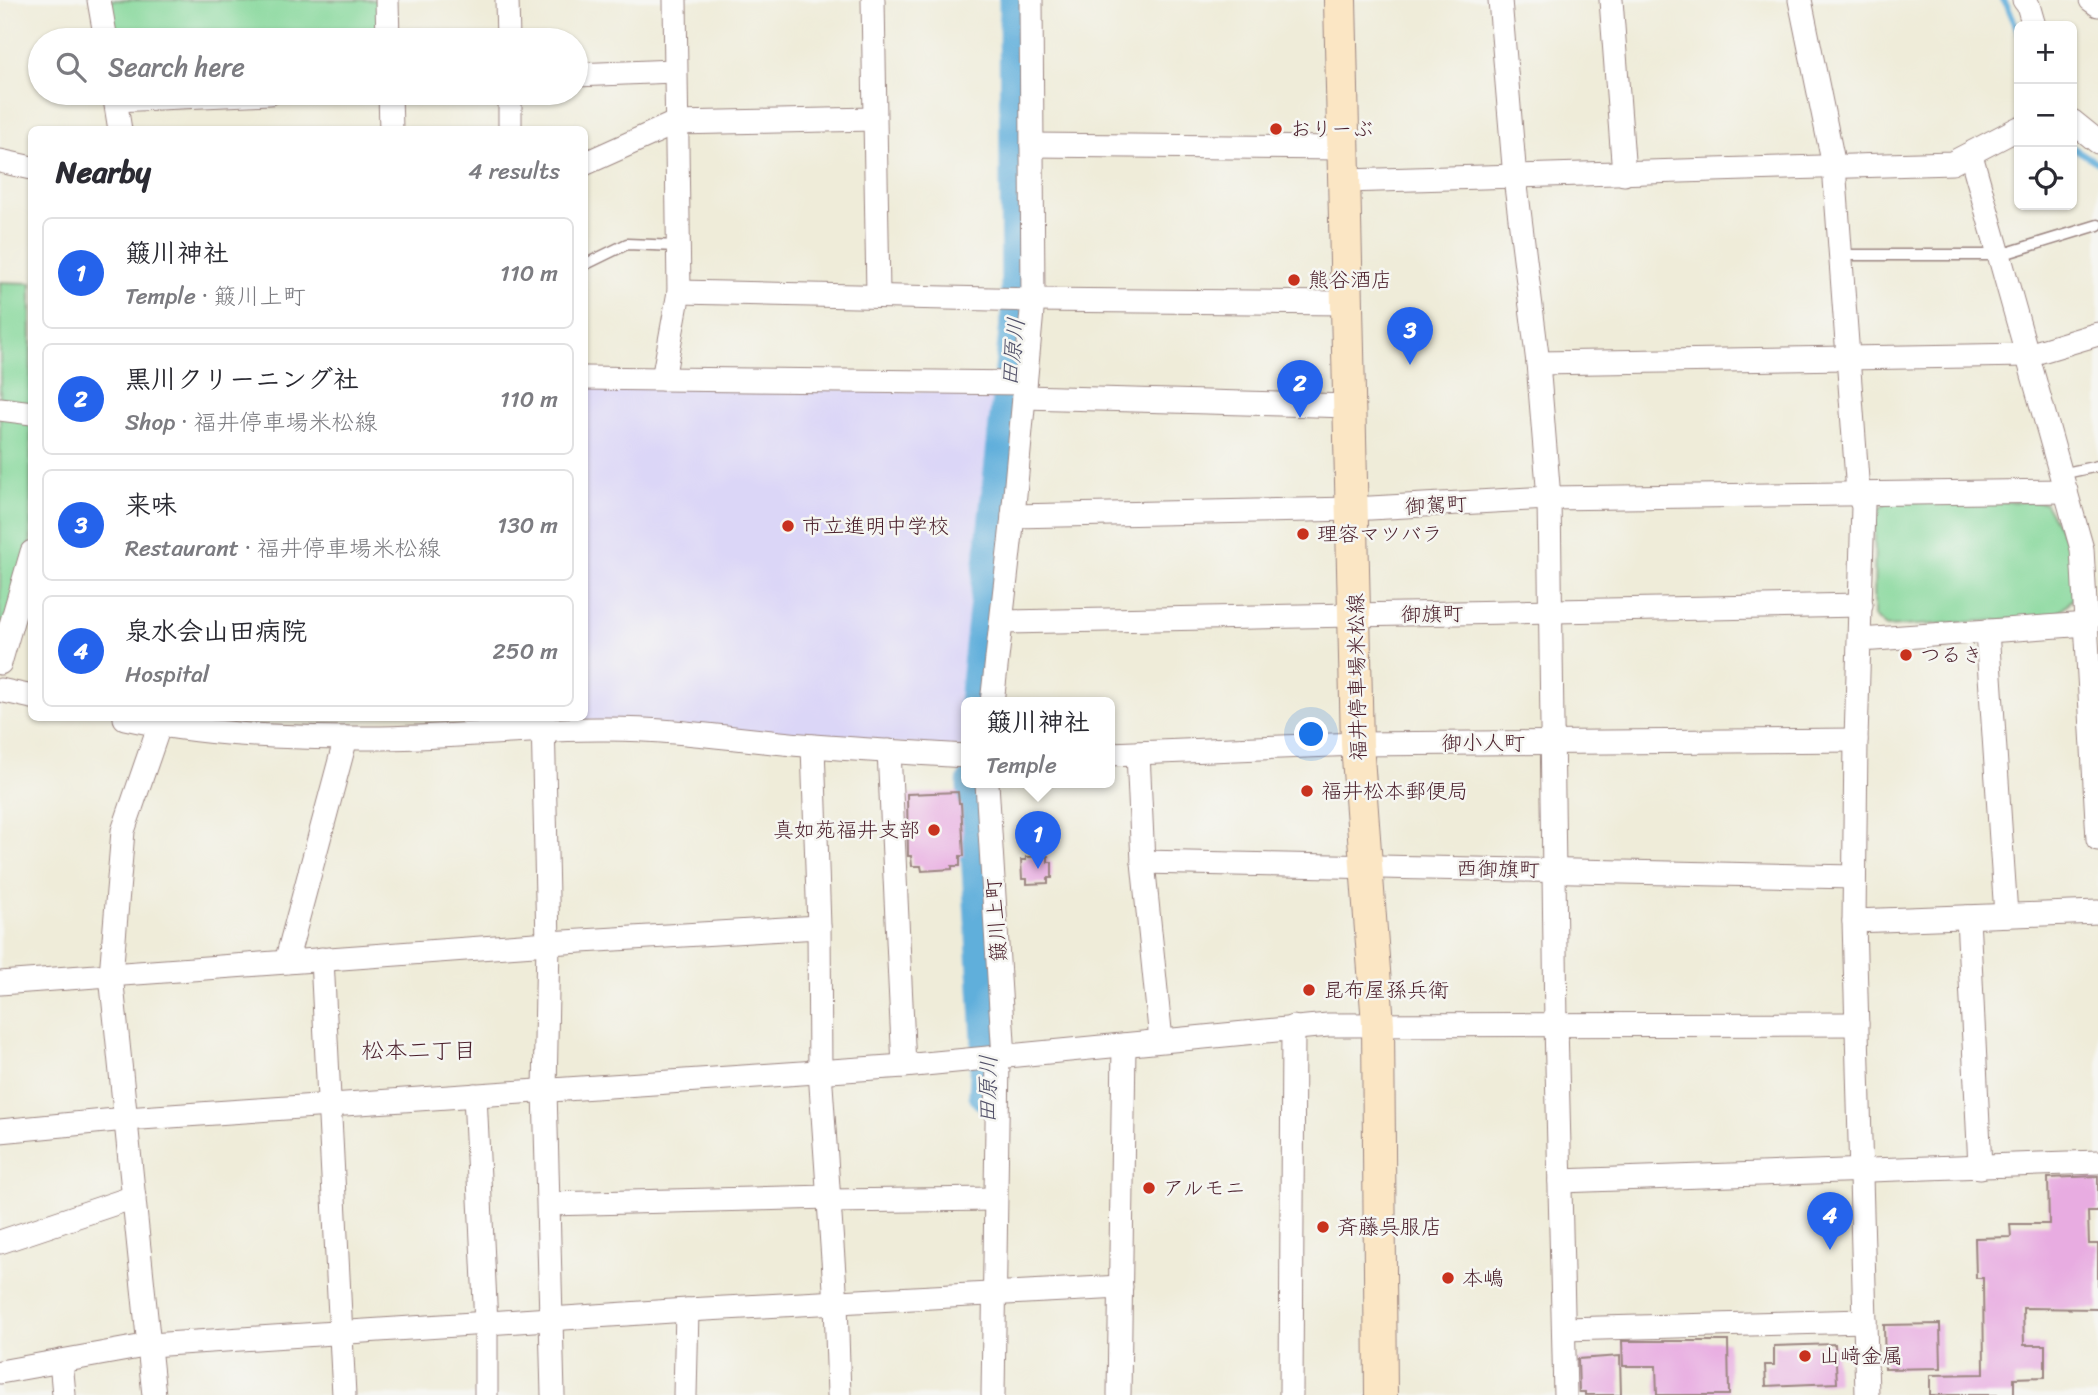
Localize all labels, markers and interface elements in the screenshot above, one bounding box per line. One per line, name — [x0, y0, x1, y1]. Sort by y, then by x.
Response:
map controls — [2014, 21, 2077, 210]
button: + — [2014, 21, 2077, 84]
search box — [28, 28, 588, 105]
text: Search here — [108, 44, 245, 90]
icon: search — [52, 48, 90, 86]
button: − — [2014, 84, 2077, 147]
place label: おりーぶ — [1290, 110, 1374, 148]
marker: おりーぶ — [1268, 121, 1284, 137]
text: Nearby — [56, 145, 151, 199]
button: locate — [2014, 147, 2077, 210]
text: 4 results — [468, 151, 560, 192]
text: 簸川神社 — [125, 230, 229, 276]
text: 1 — [76, 253, 86, 294]
text: 110 m — [500, 253, 558, 294]
place label: 熊谷酒店 — [1308, 261, 1392, 299]
marker: 熊谷酒店 — [1286, 272, 1302, 288]
text: Temple · 簸川上町 — [125, 276, 306, 317]
pin: 3 — [1387, 307, 1433, 365]
water label: 田原川 — [989, 316, 1037, 388]
text: 黒川クリーニング社 — [125, 356, 359, 402]
pin: 2 — [1277, 360, 1323, 418]
text: 2 — [74, 379, 88, 420]
text: 110 m — [500, 379, 558, 420]
text: Shop · 福井停車場米松線 — [125, 402, 377, 443]
text: 来味 — [125, 482, 177, 528]
street label: 御駕町 — [1404, 484, 1468, 526]
text: 3 — [75, 505, 87, 546]
text: 130 m — [497, 505, 558, 546]
place label: 市立進明中学校 — [802, 507, 949, 545]
place label: 理容マツバラ — [1317, 515, 1443, 553]
marker: 市立進明中学校 — [780, 518, 796, 534]
marker: 理容マツバラ — [1295, 526, 1311, 542]
text: Restaurant · 福井停車場米松線 — [125, 528, 441, 569]
street label: 福井停車場米松線 — [1337, 593, 1377, 761]
street label: 御旗町 — [1400, 594, 1464, 634]
text: 泉水会山田病院 — [125, 608, 307, 654]
text: 4 — [74, 631, 88, 672]
text: 250 m — [492, 631, 558, 672]
place label: つるき — [1920, 636, 1983, 674]
marker: つるき — [1898, 647, 1914, 663]
text: Hospital — [125, 654, 209, 695]
popup — [961, 697, 1115, 788]
text: 簸川神社 — [986, 699, 1090, 745]
your location — [1294, 717, 1328, 751]
street label: 御小人町 — [1441, 724, 1525, 762]
text: Temple — [986, 745, 1057, 786]
place label: 福井松本郵便局 — [1321, 772, 1468, 810]
marker: 福井松本郵便局 — [1299, 783, 1315, 799]
place label: 真如苑福井支部 — [773, 811, 920, 849]
pin: 1 — [1015, 811, 1061, 869]
marker: 真如苑福井支部 — [926, 822, 942, 838]
street label: 西御旗町 — [1456, 849, 1540, 889]
street label: 簸川上町 — [974, 877, 1018, 963]
place label: 昆布屋孫兵衛 — [1323, 971, 1449, 1009]
marker: 昆布屋孫兵衛 — [1301, 982, 1317, 998]
district label: 松本二丁目 — [362, 1030, 477, 1071]
water label: 田原川 — [967, 1054, 1009, 1124]
place label: アルモニ — [1163, 1169, 1246, 1207]
marker: アルモニ — [1141, 1180, 1157, 1196]
pin: 4 — [1807, 1192, 1853, 1250]
place label: 斉藤呉服店 — [1337, 1208, 1442, 1246]
marker: 斉藤呉服店 — [1315, 1219, 1331, 1235]
place label: 本嶋 — [1462, 1259, 1504, 1297]
marker: 本嶋 — [1440, 1270, 1456, 1286]
place label: 山﨑金属 — [1819, 1337, 1903, 1375]
marker: 山﨑金属 — [1797, 1348, 1813, 1364]

